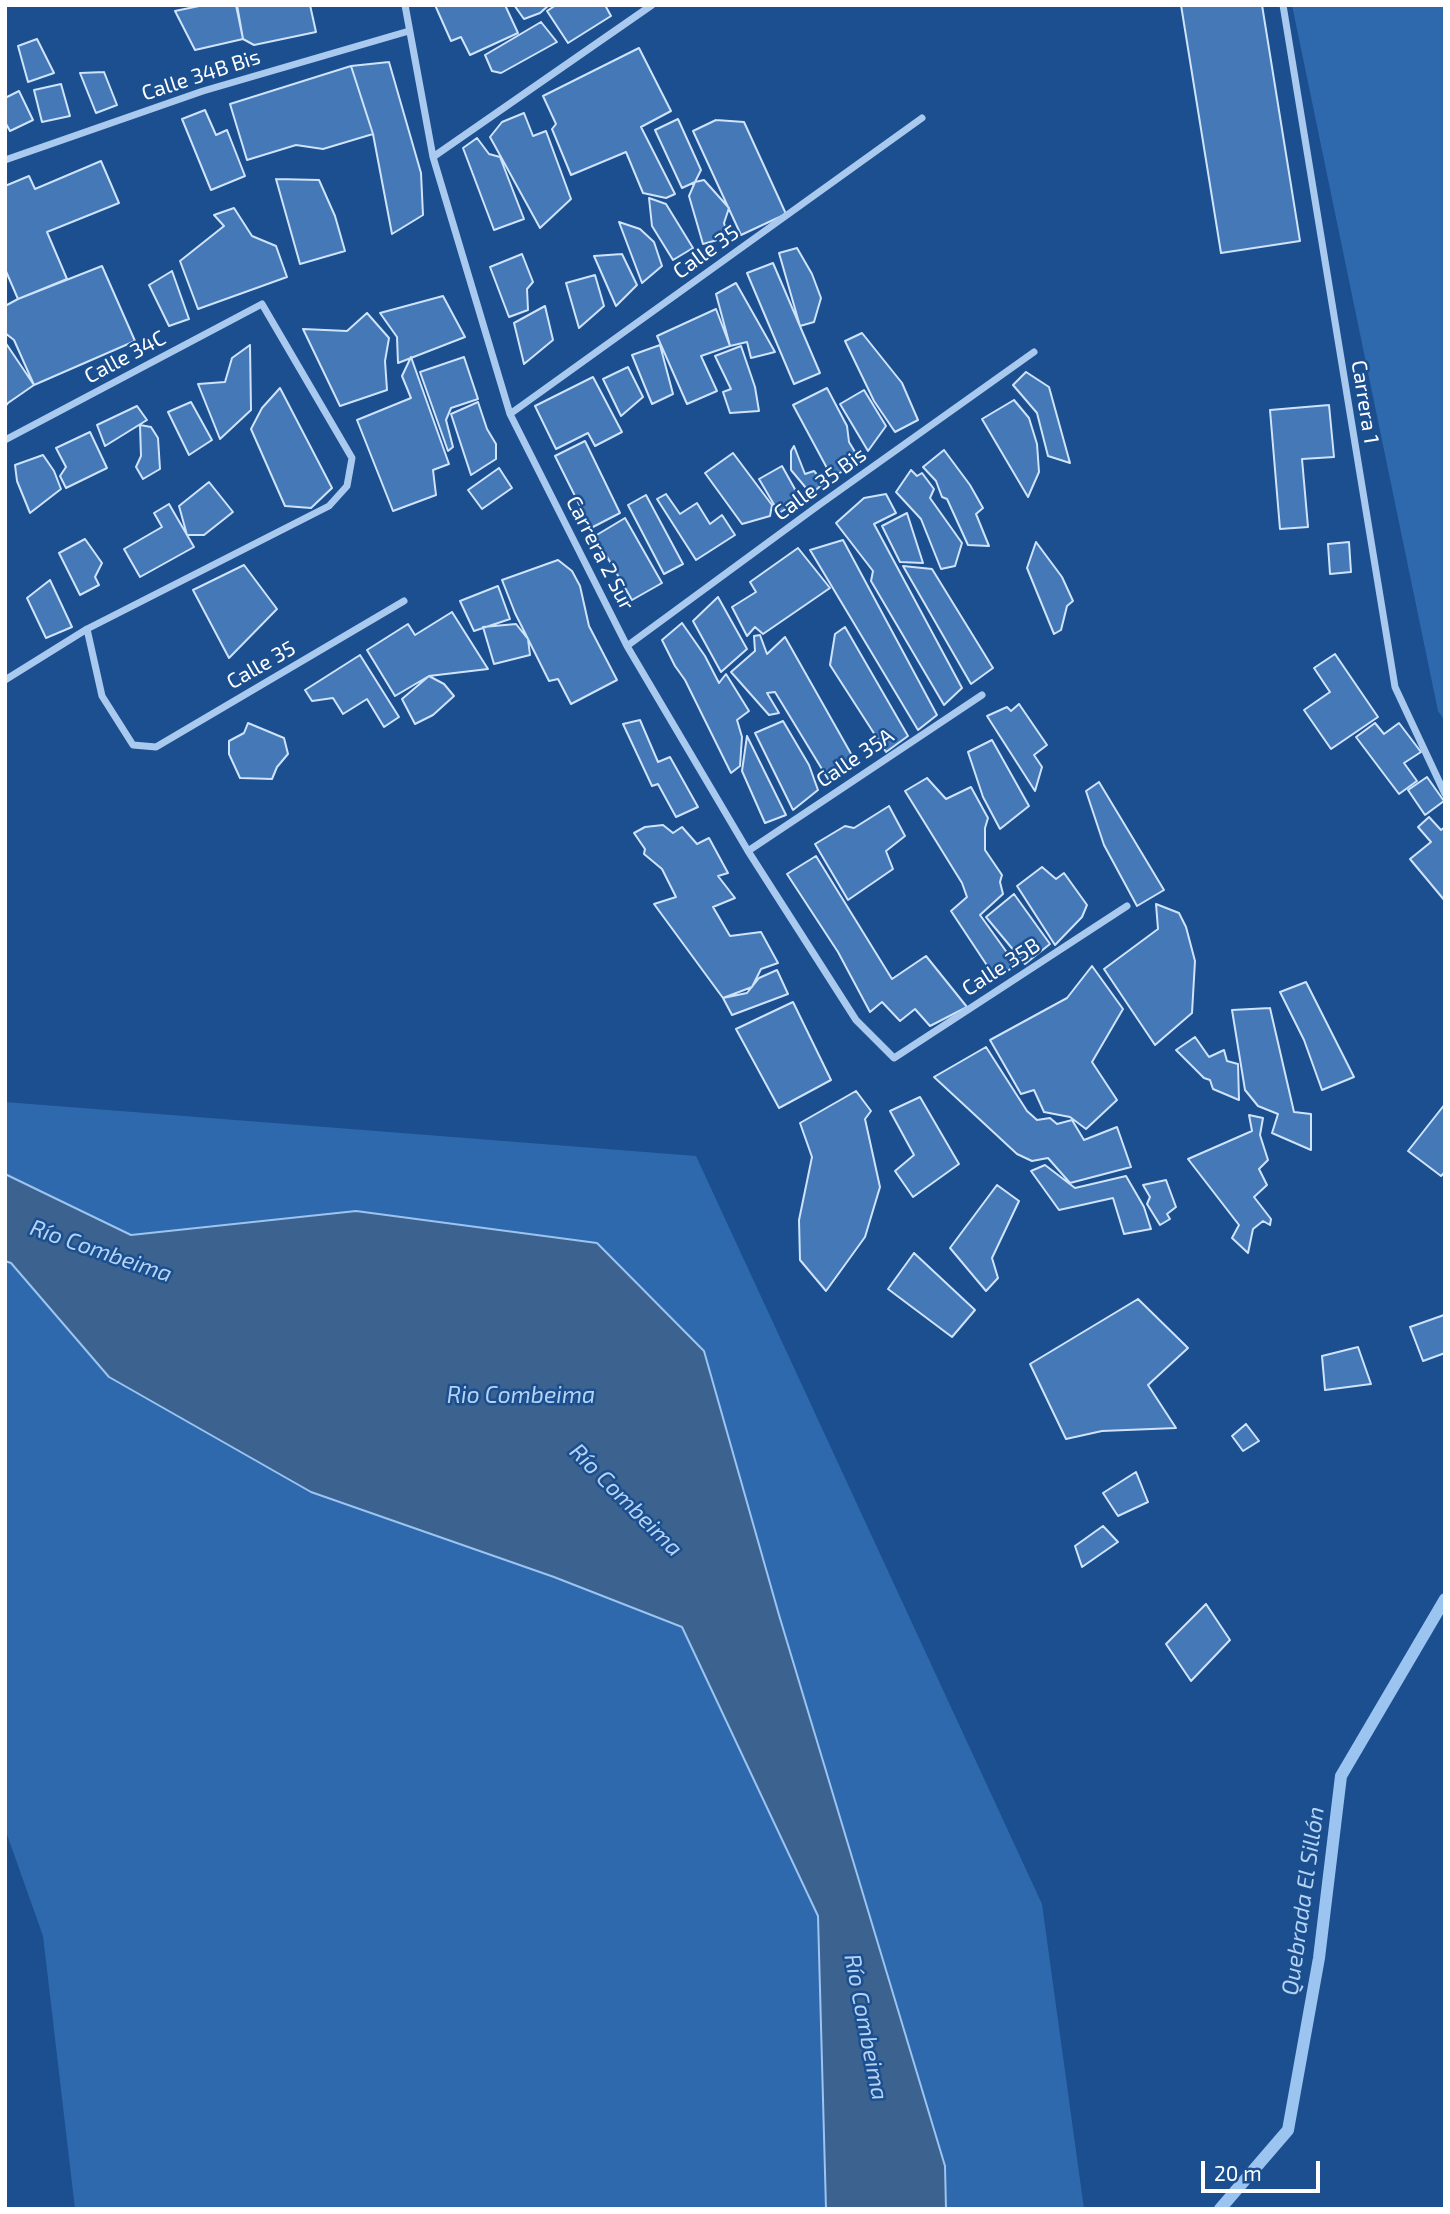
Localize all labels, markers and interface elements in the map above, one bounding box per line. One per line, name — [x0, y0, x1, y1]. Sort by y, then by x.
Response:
street label: Calle 34B Bis — [139, 44, 263, 106]
street label: Calle 35 — [668, 220, 744, 284]
street label: Calle 34C — [80, 325, 170, 389]
street label: Carrera 1 — [1346, 358, 1384, 446]
street label: Calle 35 Bis — [769, 442, 871, 526]
street label: Carrera 2 Sur — [560, 492, 640, 614]
street label: Calle 35 — [222, 635, 300, 695]
street label: Calle 35A — [812, 723, 898, 793]
street label: Calle 35B — [957, 932, 1045, 1002]
water label: Río Combeima — [26, 1214, 176, 1288]
water label: Rio Combeima — [447, 1381, 595, 1409]
water label: Río Combeima — [564, 1438, 688, 1562]
water label: Quebrada El Sillón — [1276, 1805, 1330, 1997]
water label: Río Combeima — [838, 1952, 894, 2102]
scale bar — [1205, 2148, 1324, 2192]
text: 20 m — [1214, 2160, 1262, 2185]

